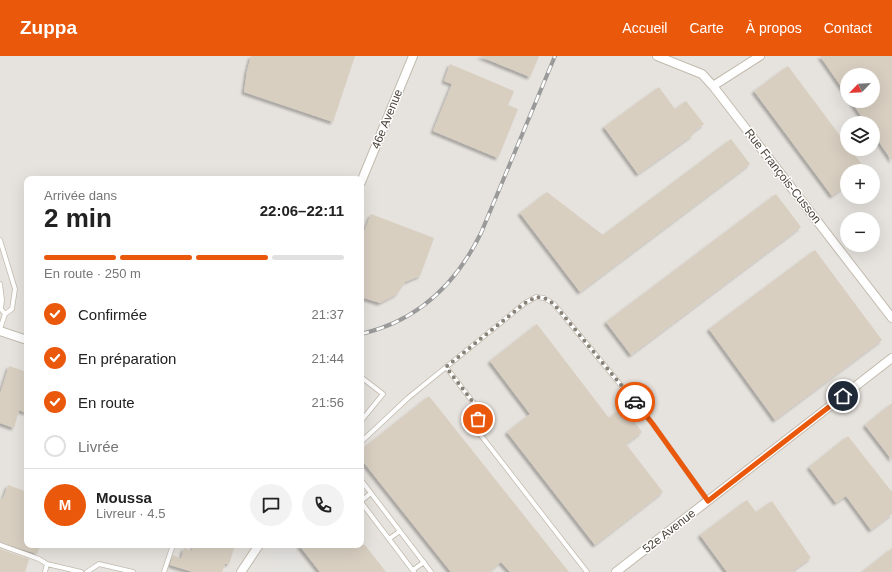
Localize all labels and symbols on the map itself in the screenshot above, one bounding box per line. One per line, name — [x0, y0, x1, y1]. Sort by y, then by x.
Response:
north arrow — [840, 68, 880, 108]
street label: 46e Avenue — [369, 87, 405, 151]
street label: Rue François-Cusson — [742, 126, 824, 226]
pin — [826, 379, 860, 413]
courier — [615, 382, 655, 422]
pin — [461, 402, 495, 436]
street label: 52e Avenue — [640, 506, 698, 556]

